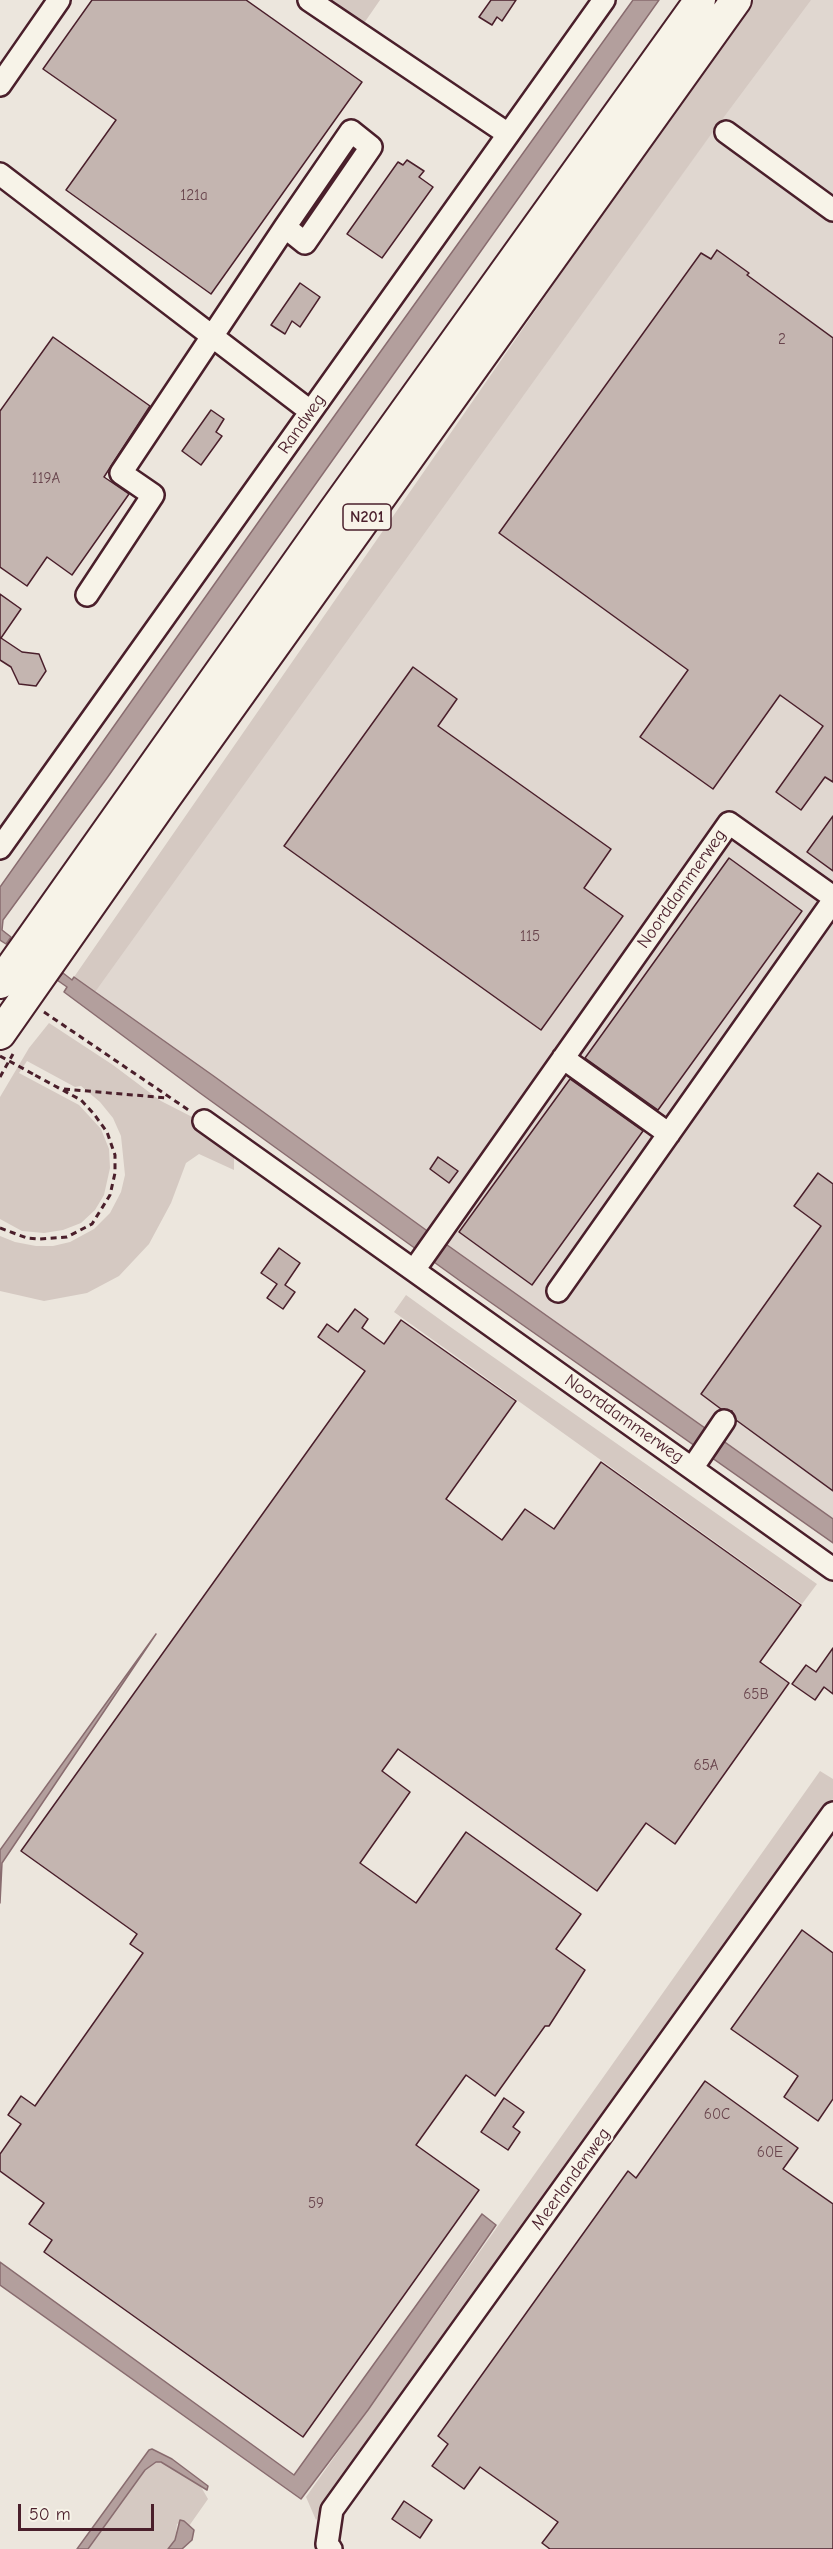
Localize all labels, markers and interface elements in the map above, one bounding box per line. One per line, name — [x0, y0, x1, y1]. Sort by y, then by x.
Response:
house number: 121a — [180, 187, 208, 205]
house number: 2 — [778, 331, 786, 349]
street label: Randweg — [274, 390, 330, 458]
house number: 119A — [32, 470, 60, 488]
road number: N201 — [343, 504, 391, 530]
street label: Noorddammerweg — [633, 825, 731, 953]
house number: 115 — [520, 928, 540, 946]
street label: Noorddammerweg — [560, 1370, 688, 1468]
house number: 65B — [743, 1686, 769, 1704]
house number: 65A — [694, 1757, 718, 1775]
house number: 60C — [704, 2106, 730, 2124]
street label: Meerlandenweg — [527, 2124, 615, 2234]
house number: 60E — [757, 2144, 783, 2162]
house number: 59 — [308, 2195, 324, 2213]
scale bar — [21, 2492, 158, 2530]
text: 50 m — [29, 2504, 71, 2525]

